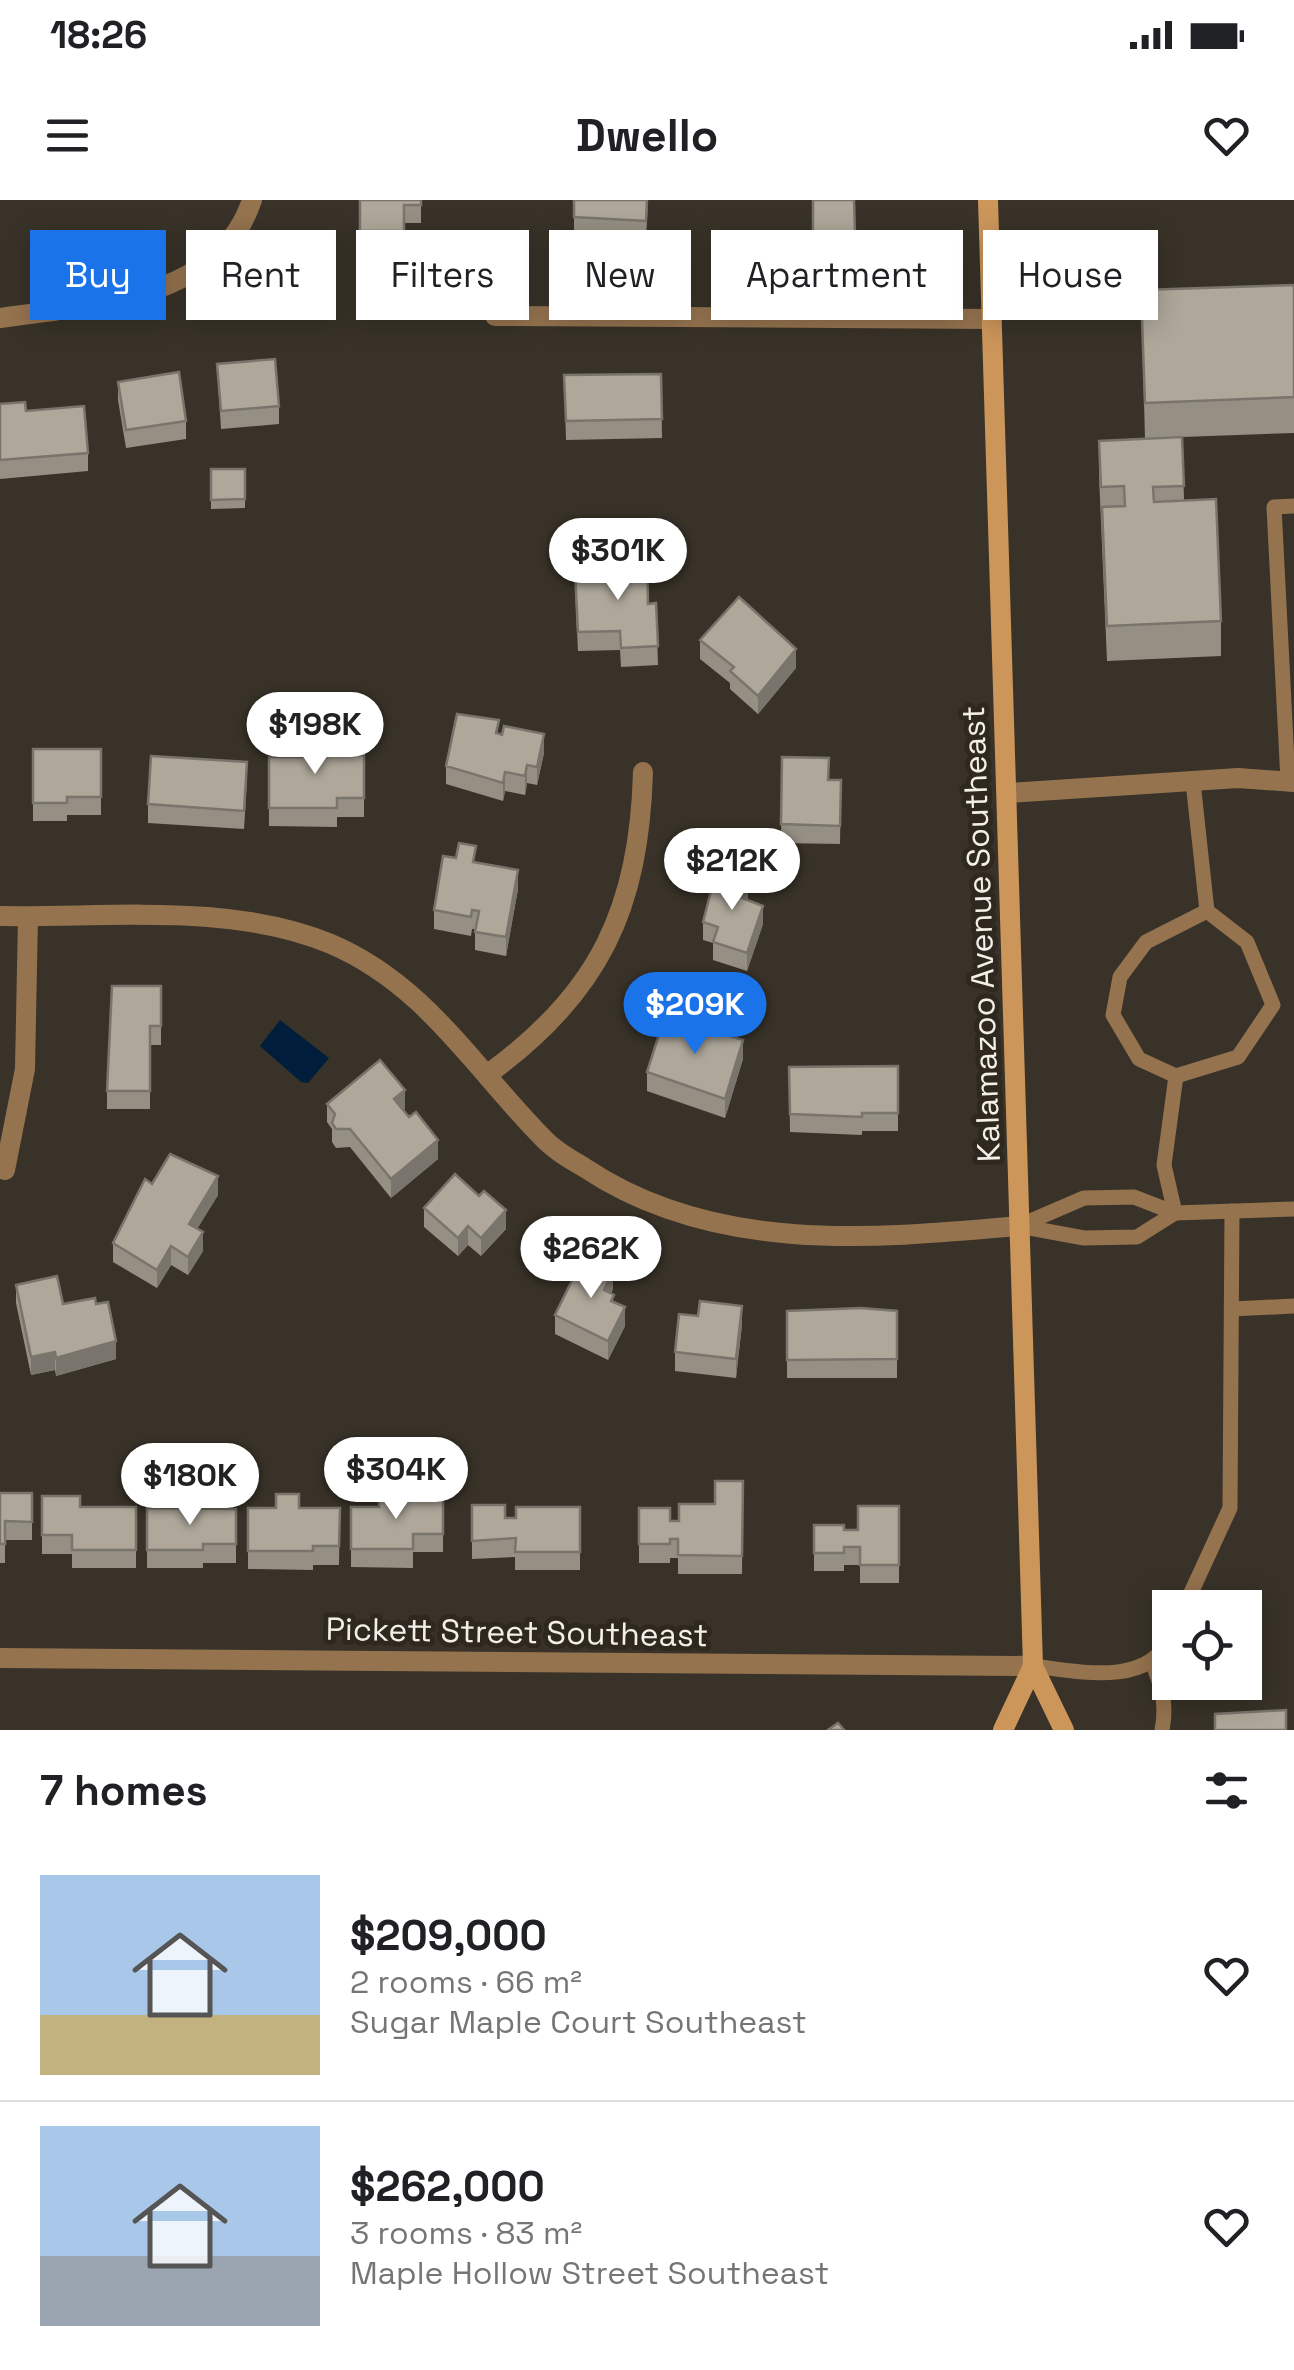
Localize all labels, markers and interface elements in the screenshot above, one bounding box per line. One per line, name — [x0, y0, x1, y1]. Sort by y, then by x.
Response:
text: 18:26 — [50, 11, 147, 59]
text: Dwello — [576, 107, 718, 164]
icon: menu — [40, 108, 95, 163]
icon: heart — [1199, 108, 1254, 163]
chip: Buy — [30, 230, 166, 320]
chip: Rent — [186, 230, 336, 320]
chip: Filters — [356, 230, 529, 320]
chip: New — [549, 230, 691, 320]
chip: Apartment — [711, 230, 963, 320]
chip: House — [983, 230, 1158, 320]
pin: $301K — [548, 518, 688, 603]
text: $301K — [571, 530, 665, 570]
pin: $198K — [245, 692, 385, 777]
text: $198K — [269, 704, 361, 744]
street label: Kalamazoo Avenue Southeast — [953, 705, 1009, 1163]
pin: $212K — [662, 828, 802, 913]
text: $212K — [686, 840, 778, 880]
pin: $209K — [625, 972, 765, 1057]
text: $209K — [646, 984, 744, 1024]
pin: $262K — [521, 1216, 661, 1301]
text: $262K — [542, 1228, 640, 1268]
pin: $304K — [326, 1437, 466, 1522]
pin: $180K — [120, 1443, 260, 1528]
text: $304K — [346, 1449, 446, 1489]
text: $180K — [143, 1455, 237, 1495]
map controls — [1152, 1590, 1262, 1700]
button: locate — [1152, 1590, 1262, 1700]
street label: Pickett Street Southeast — [325, 1609, 709, 1655]
icon: filters — [1199, 1763, 1254, 1818]
text: 7 homes — [40, 1764, 208, 1817]
text: $209,000 — [350, 1909, 547, 1962]
icon: home — [120, 1915, 240, 2035]
icon: heart — [1199, 1948, 1254, 2003]
text: 2 rooms · 66 m² — [350, 1962, 582, 2002]
text: Sugar Maple Court Southeast — [350, 2002, 807, 2042]
text: $262,000 — [350, 2160, 545, 2213]
icon: home — [120, 2166, 240, 2286]
icon: heart — [1199, 2199, 1254, 2254]
text: 3 rooms · 83 m² — [350, 2213, 582, 2253]
text: Maple Hollow Street Southeast — [350, 2253, 829, 2293]

